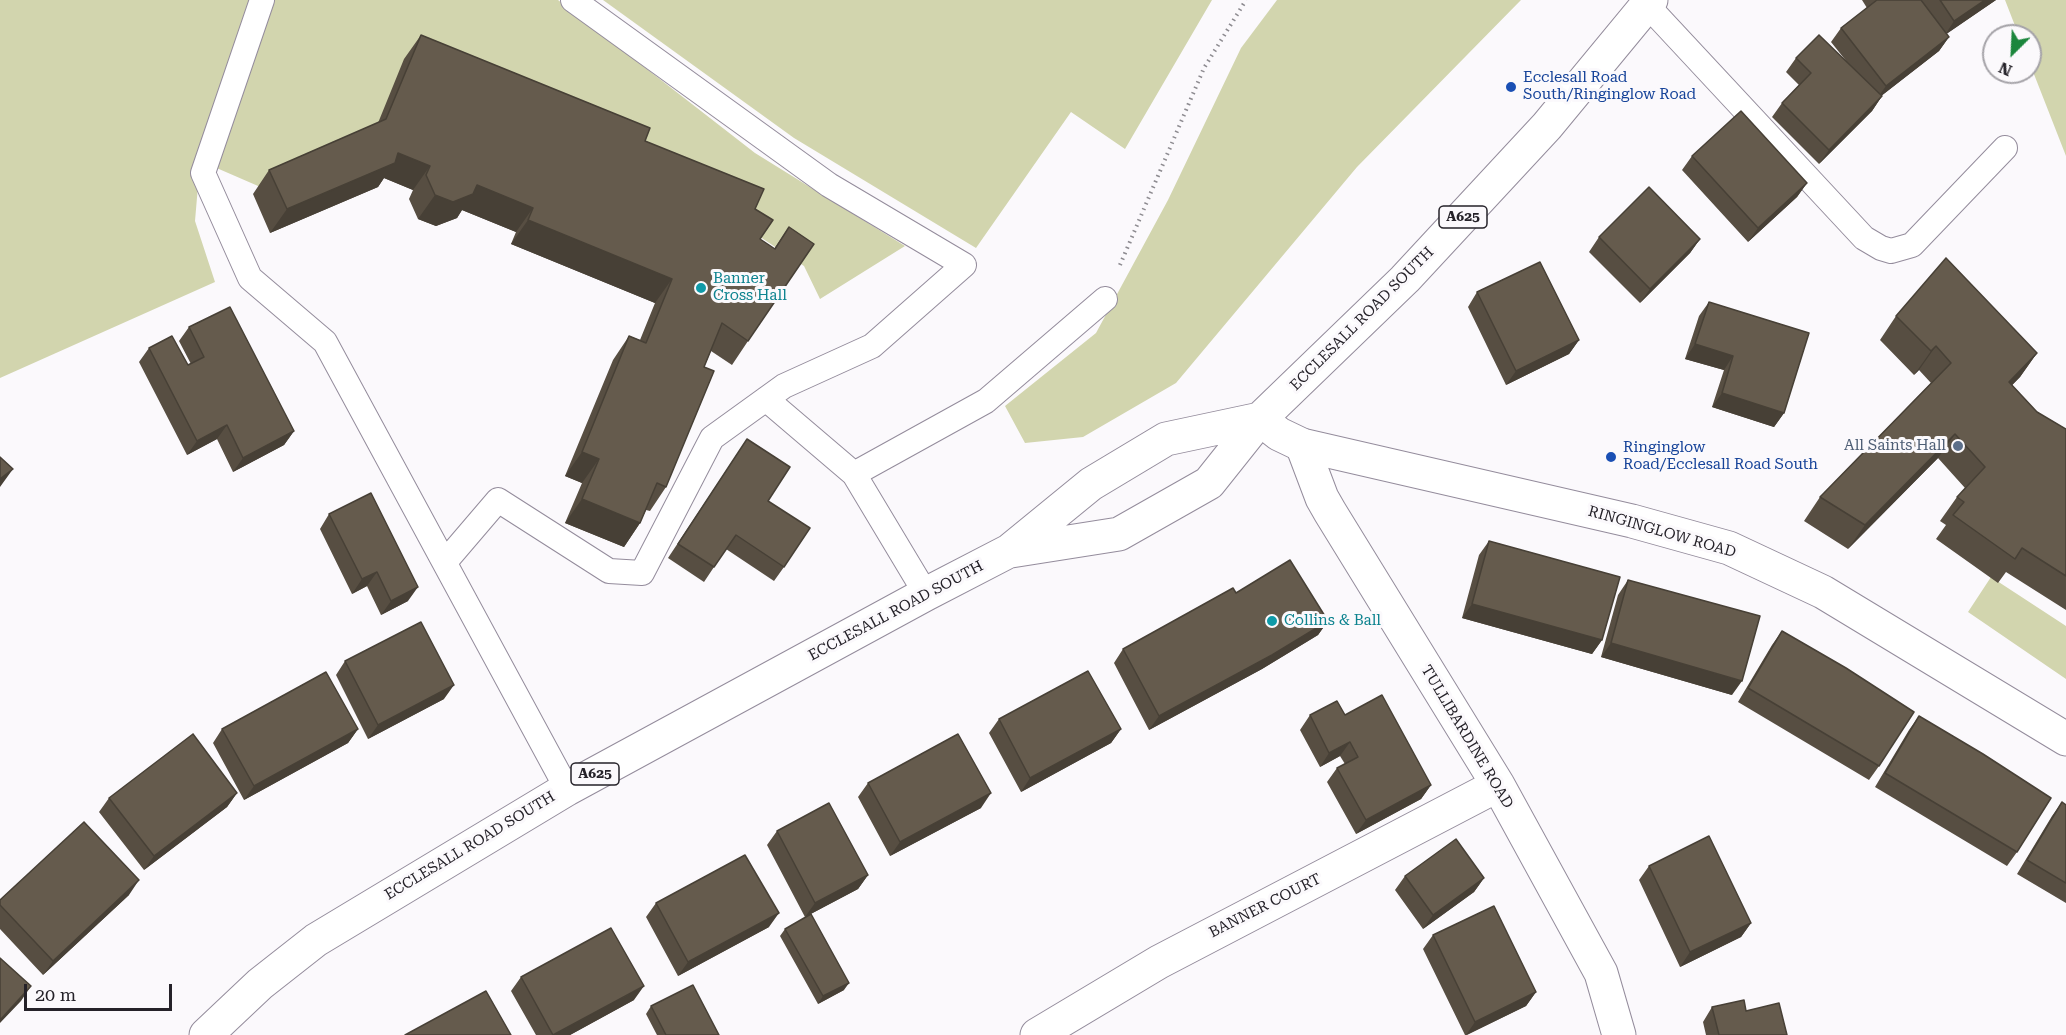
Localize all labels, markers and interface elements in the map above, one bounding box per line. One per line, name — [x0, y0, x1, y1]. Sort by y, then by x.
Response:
north arrow — [1982, 24, 2042, 84]
text: N — [1996, 58, 2015, 80]
place label: Ecclesall Road South/Ringinglow Road — [1523, 69, 1696, 104]
marker: Ecclesall Road South/Ringinglow Road — [1504, 80, 1518, 94]
road number: A625 — [1439, 206, 1487, 228]
street label: ECCLESALL ROAD SOUTH — [1287, 244, 1437, 394]
place label: Banner Cross Hall — [713, 270, 787, 305]
marker: Banner Cross Hall — [694, 281, 708, 295]
place label: All Saints Hall — [1844, 437, 1946, 455]
place label: Ringinglow Road/Ecclesall Road South — [1623, 439, 1818, 474]
marker: All Saints Hall — [1951, 439, 1965, 453]
marker: Ringinglow Road/Ecclesall Road South — [1604, 450, 1618, 464]
street label: RINGINGLOW ROAD — [1586, 502, 1738, 562]
street label: ECCLESALL ROAD SOUTH — [805, 557, 987, 665]
place label: Collins & Ball — [1284, 612, 1381, 630]
marker: Collins & Ball — [1265, 614, 1279, 628]
street label: TULLIBARDINE ROAD — [1417, 662, 1517, 812]
road number: A625 — [571, 763, 619, 785]
street label: ECCLESALL ROAD SOUTH — [382, 788, 558, 904]
street label: BANNER COURT — [1206, 870, 1324, 942]
scale bar — [27, 972, 176, 1010]
text: 20 m — [35, 984, 76, 1005]

